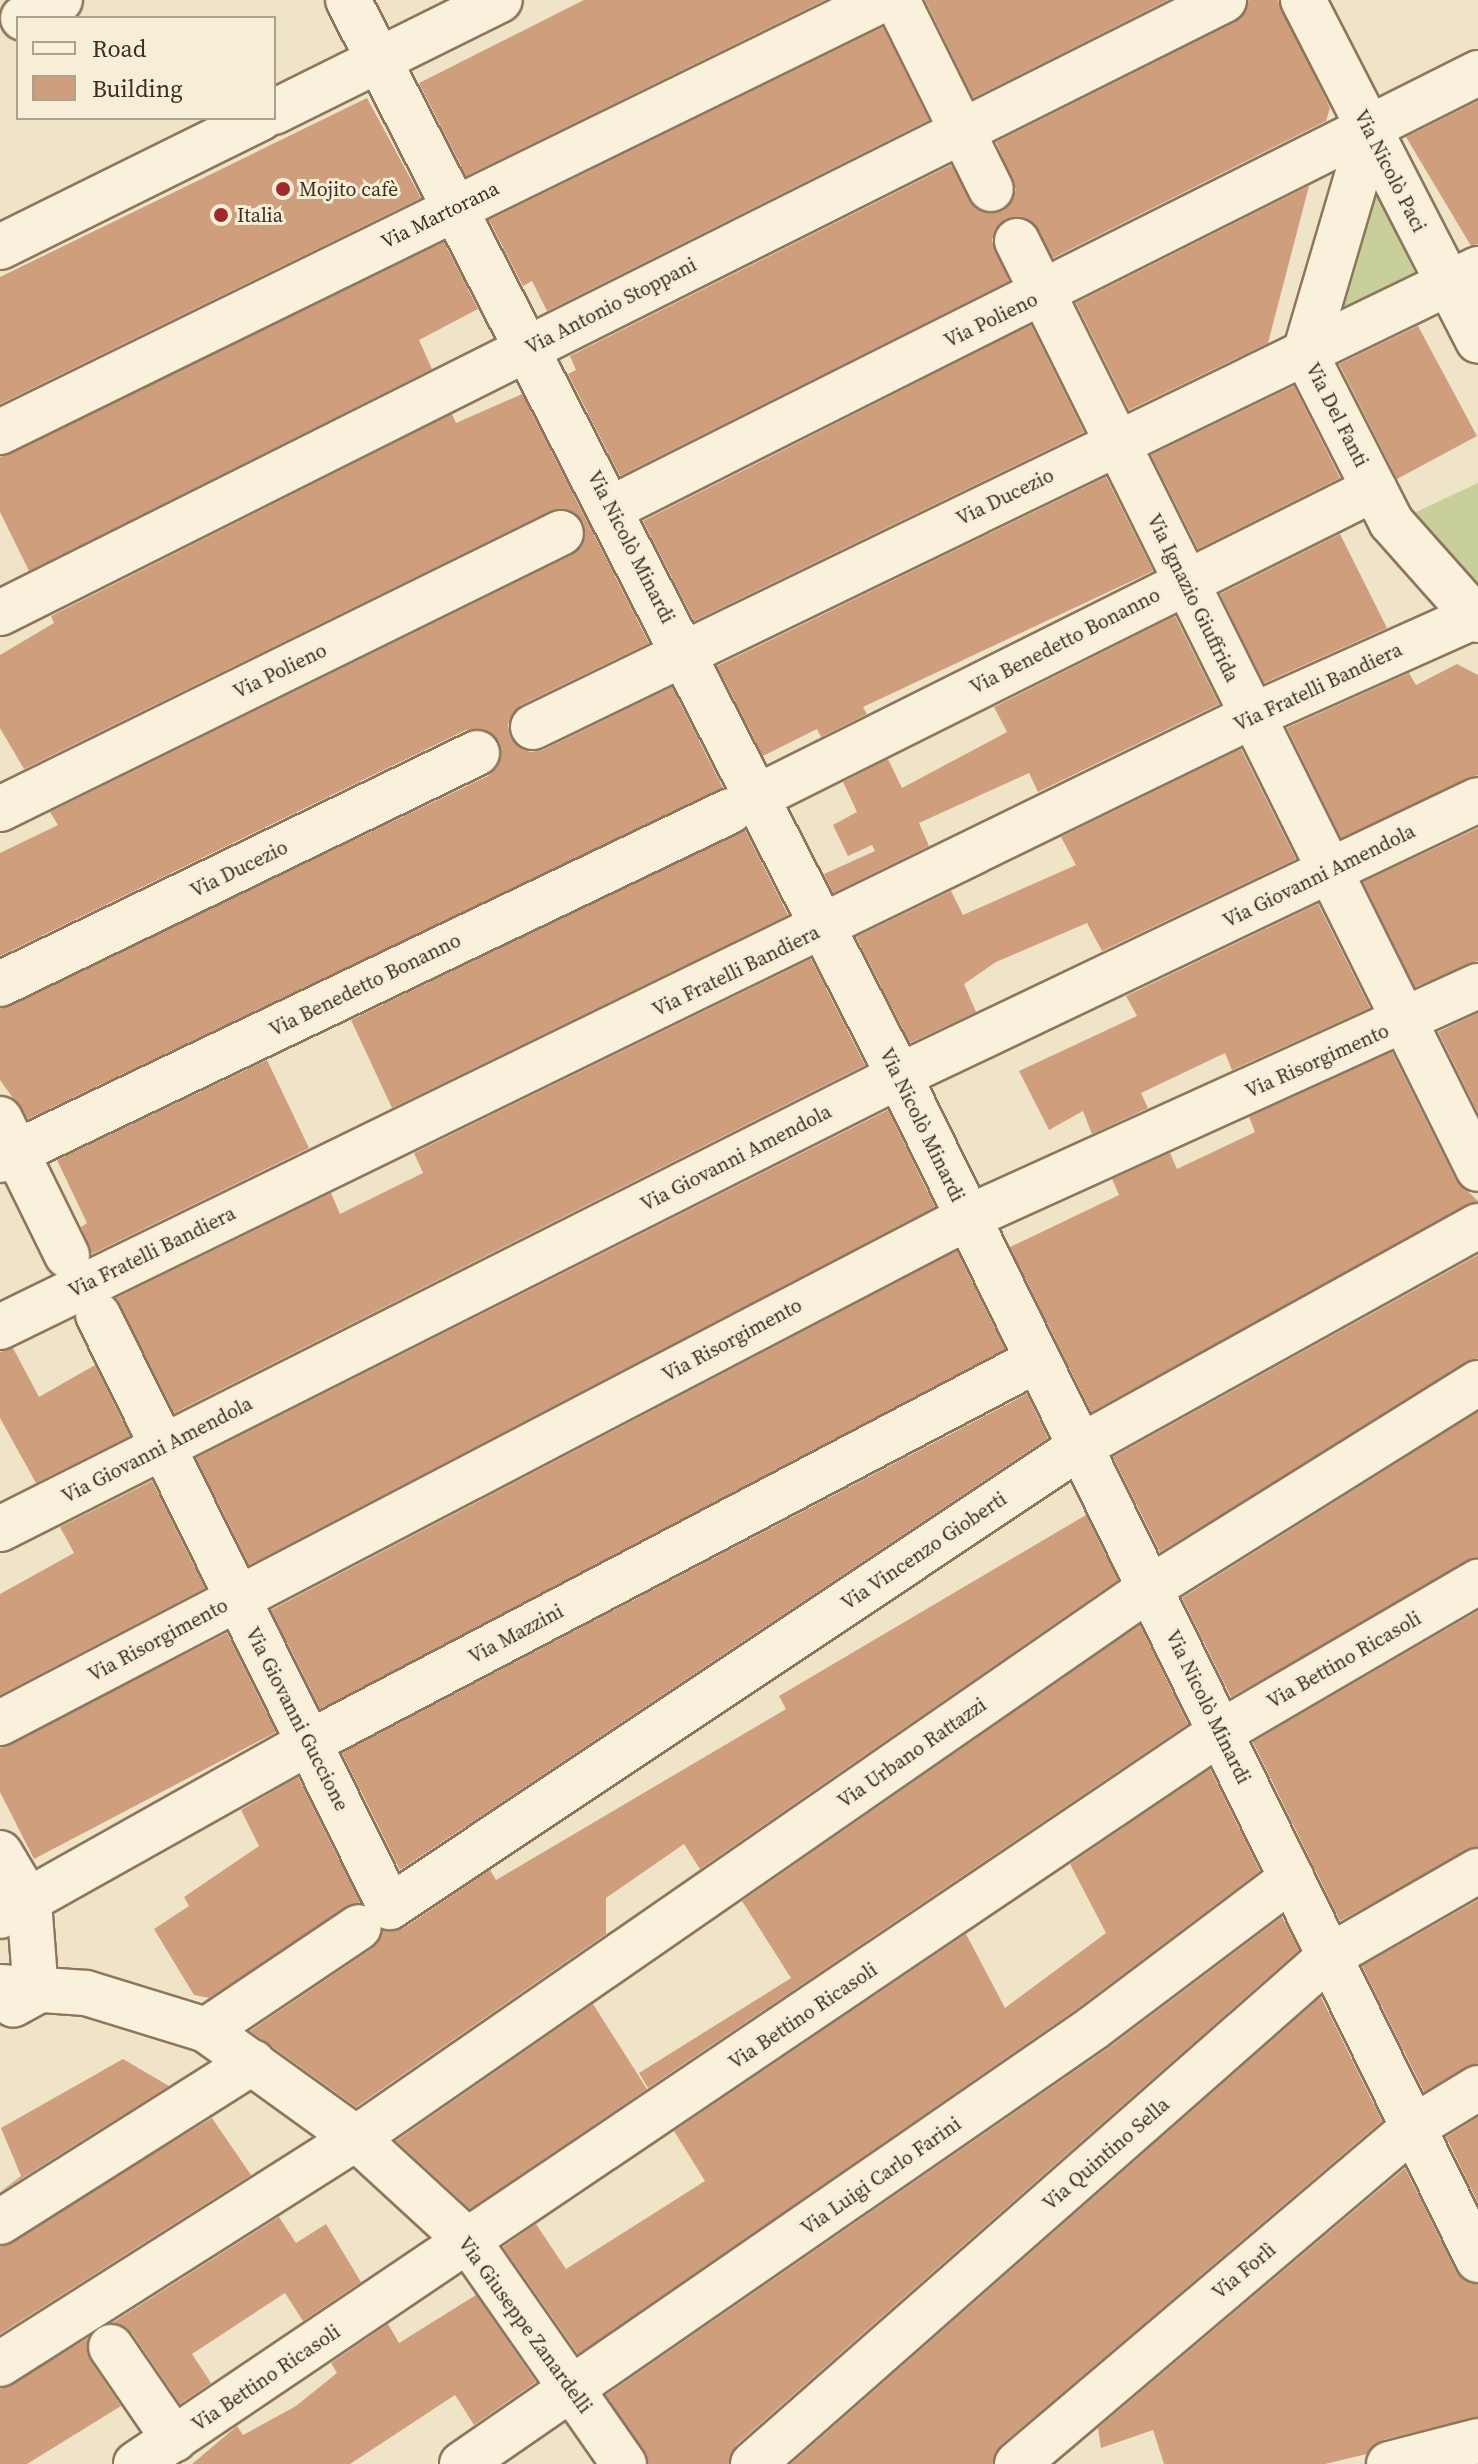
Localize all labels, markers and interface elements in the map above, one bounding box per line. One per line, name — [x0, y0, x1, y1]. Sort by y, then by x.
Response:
legend — [16, 16, 276, 120]
text: Road — [92, 32, 146, 65]
text: Building — [92, 72, 183, 105]
street label: Via Nicolò Paci — [1349, 106, 1431, 236]
street label: Via Martorana — [377, 176, 503, 254]
place label: Mojito cafè — [299, 177, 398, 201]
marker: Mojito cafè — [274, 180, 292, 198]
place label: Italia — [237, 203, 283, 227]
marker: Italia — [212, 206, 230, 224]
street label: Via Antonio Stoppani — [521, 252, 701, 360]
street label: Via Polieno — [940, 287, 1042, 353]
street label: Via Del Fanti — [1300, 359, 1374, 471]
street label: Via Ducezio — [952, 463, 1058, 531]
street label: Via Nicolò Minardi — [582, 467, 680, 627]
street label: Via Ignazio Giuffrida — [1142, 510, 1244, 686]
street label: Via Benedetto Bonanno — [966, 583, 1164, 699]
street label: Via Fratelli Bandiera — [1230, 637, 1406, 737]
street label: Via Polieno — [229, 638, 331, 704]
street label: Via Giovanni Amendola — [1219, 819, 1419, 933]
street label: Via Ducezio — [186, 835, 292, 903]
street label: Via Fratelli Bandiera — [648, 920, 824, 1022]
street label: Via Benedetto Bonanno — [265, 928, 465, 1042]
street label: Via Risorgimento — [1241, 1019, 1393, 1103]
street label: Via Nicolò Minardi — [874, 1044, 970, 1206]
street label: Via Giovanni Amendola — [637, 1099, 835, 1217]
street label: Via Fratelli Bandiera — [64, 1201, 240, 1303]
street label: Via Risorgimento — [658, 1293, 806, 1387]
street label: Via Giovanni Amendola — [58, 1391, 256, 1509]
street label: Via Vincenzo Gioberti — [837, 1487, 1011, 1615]
street label: Via Risorgimento — [84, 1593, 232, 1687]
street label: Via Mazzini — [465, 1599, 567, 1669]
street label: Via Bettino Ricasoli — [1263, 1606, 1425, 1714]
street label: Via Giovanni Guccione — [240, 1623, 354, 1815]
street label: Via Nicolò Minardi — [1160, 1626, 1256, 1788]
street label: Via Urbano Rattazzi — [833, 1693, 991, 1813]
street label: Via Bettino Ricasoli — [724, 1957, 882, 2075]
street label: Via Quintino Sella — [1038, 2093, 1174, 2215]
street label: Via Luigi Carlo Farini — [796, 2112, 966, 2240]
street label: Via Giuseppe Zanardelli — [453, 2232, 597, 2418]
street label: Via Forlì — [1207, 2238, 1281, 2304]
street label: Via Bettino Ricasoli — [187, 2319, 345, 2437]

